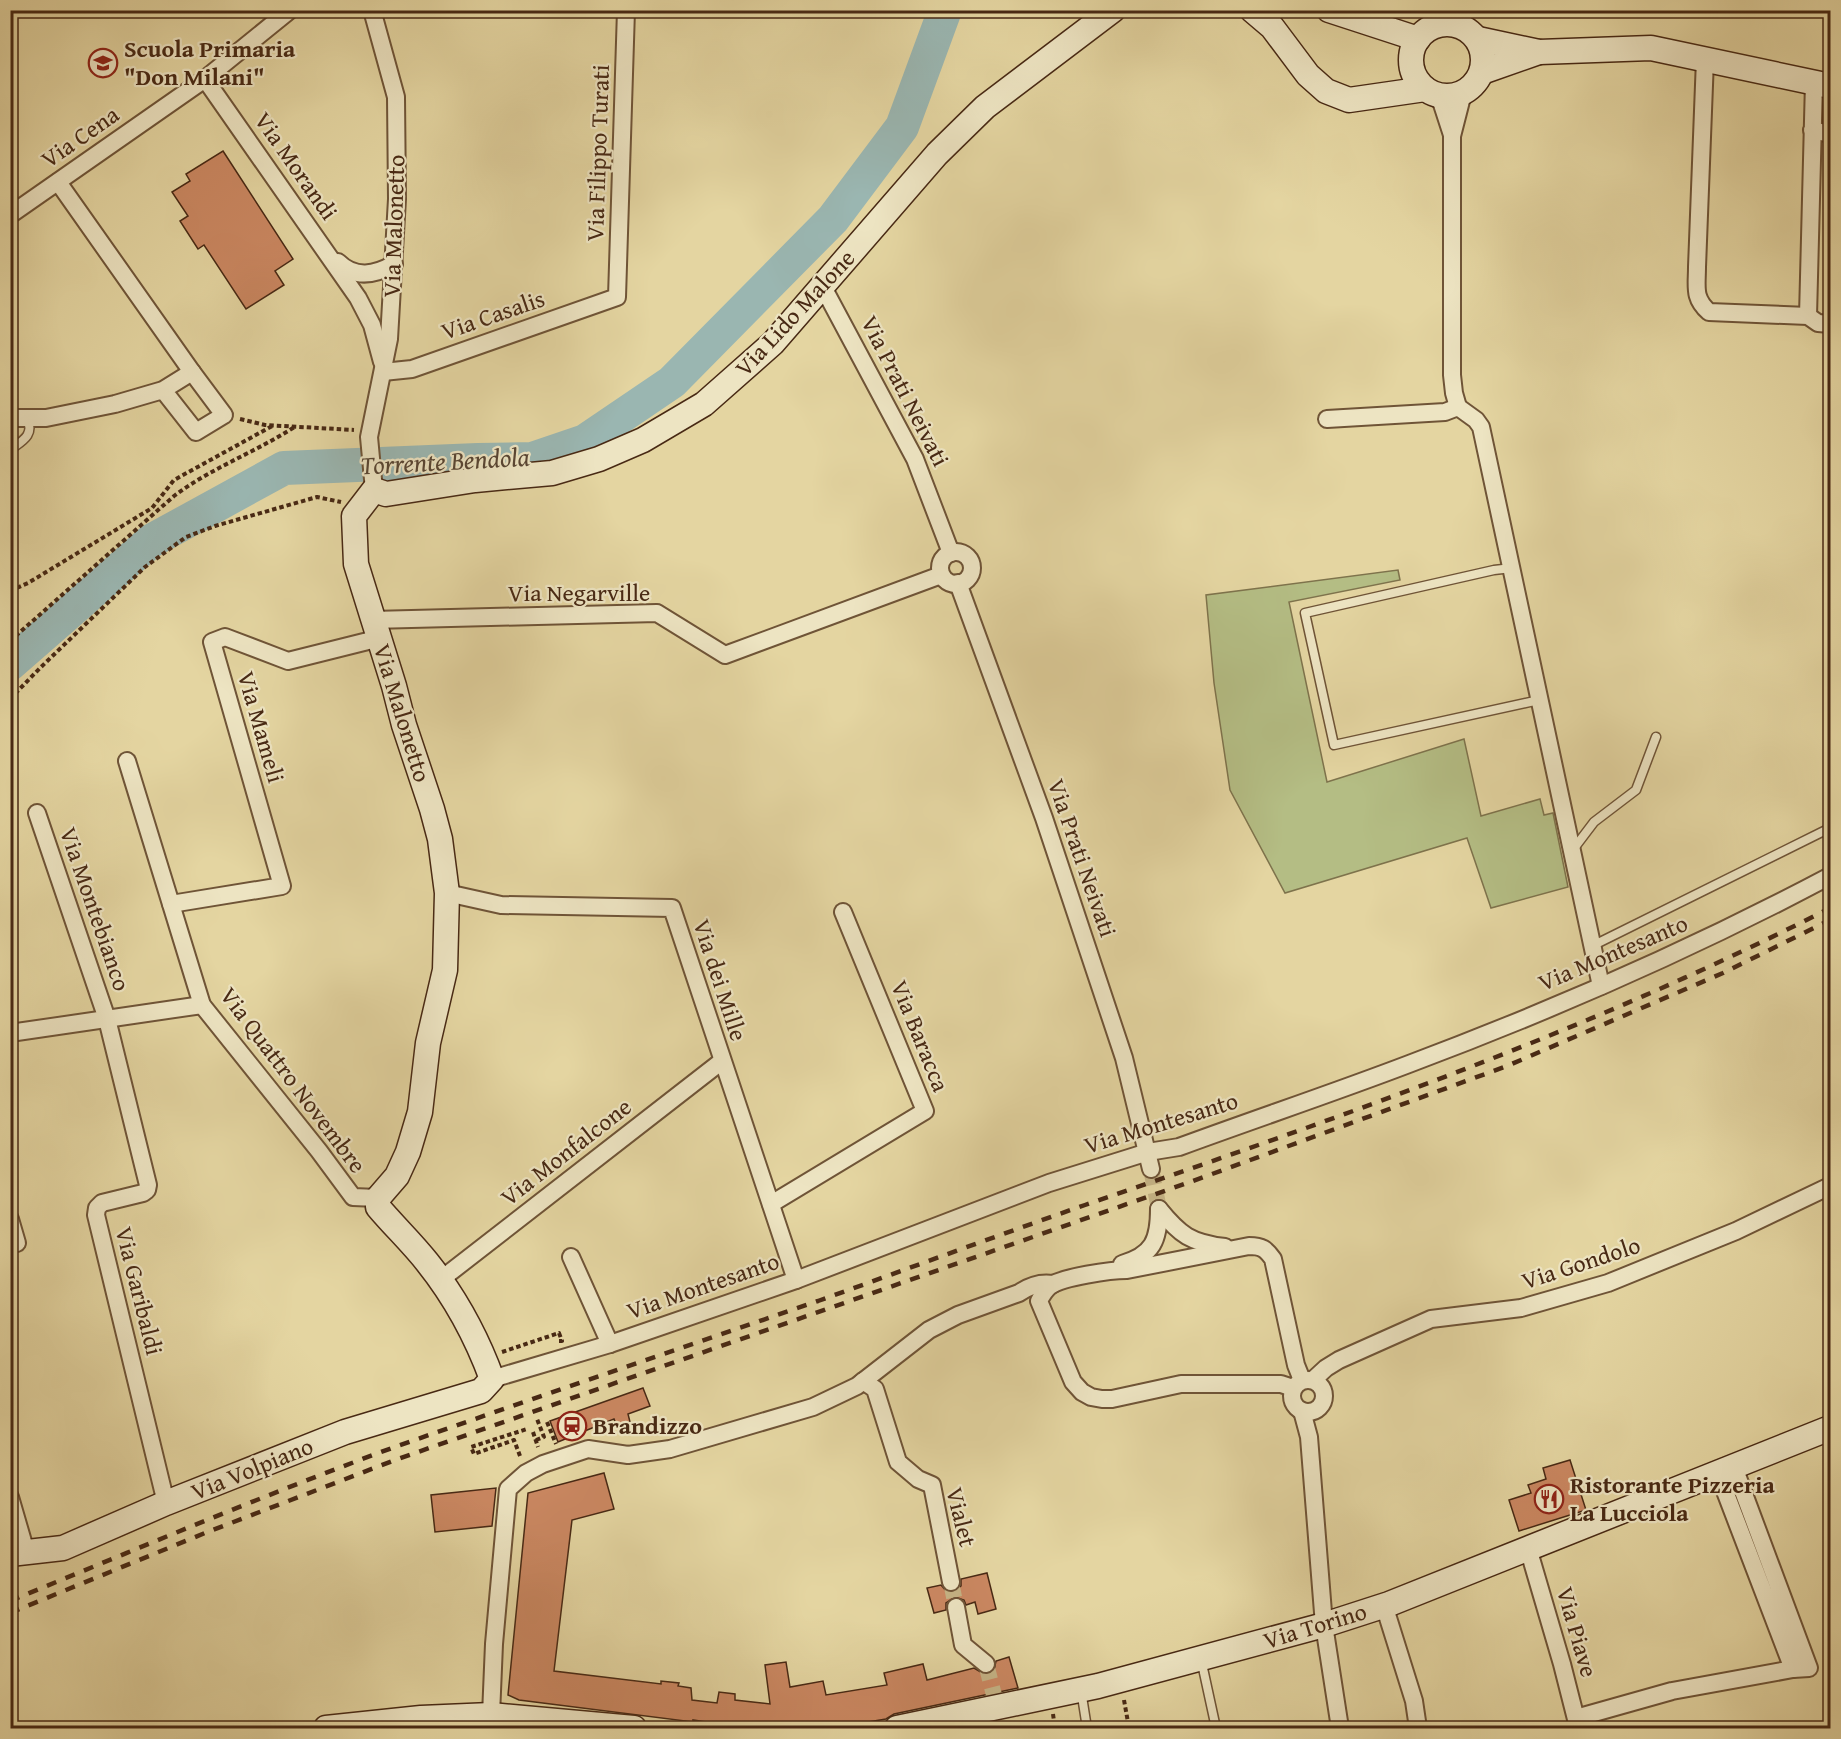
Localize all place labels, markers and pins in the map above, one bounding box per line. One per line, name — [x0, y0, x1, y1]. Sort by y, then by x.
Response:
place label: Scuola Primaria "Don Milani" — [124, 31, 296, 94]
school or university icon: Scuola Primaria "Don Milani" — [87, 47, 119, 79]
place label: Brandizzo — [593, 1408, 702, 1443]
station icon: Brandizzo — [556, 1410, 588, 1442]
place label: Ristorante Pizzeria La Lucciola — [1570, 1467, 1775, 1530]
restaurant icon: Ristorante Pizzeria La Lucciola — [1533, 1483, 1565, 1515]

